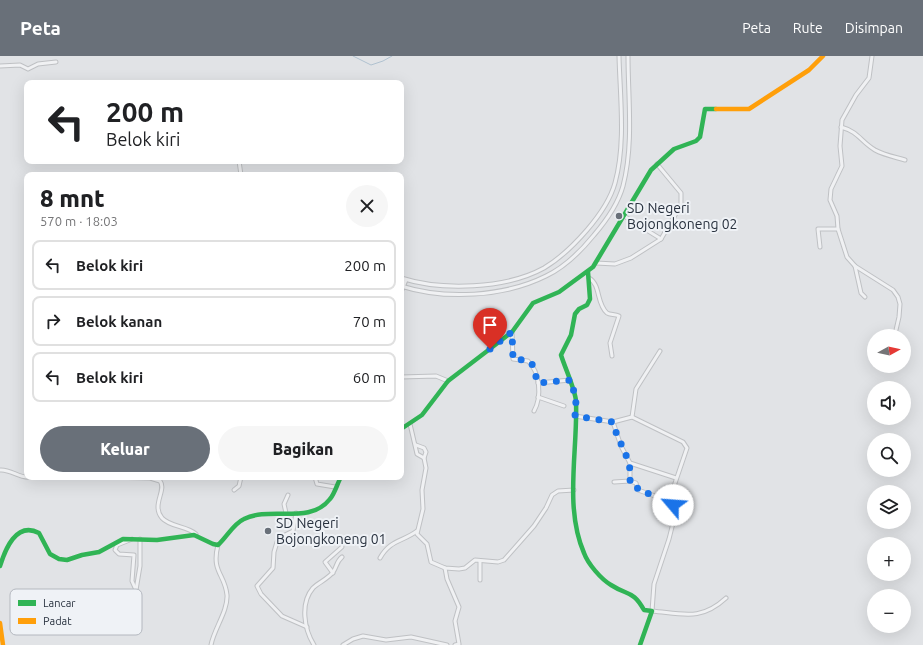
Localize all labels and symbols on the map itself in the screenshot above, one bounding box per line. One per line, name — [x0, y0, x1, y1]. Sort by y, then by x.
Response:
place label: SD Negeri Bojongkoneng 02 — [627, 200, 737, 232]
marker: SD Negeri Bojongkoneng 02 — [614, 211, 624, 221]
pin — [473, 308, 507, 349]
north arrow — [867, 329, 911, 373]
position arrow — [652, 484, 694, 526]
place label: SD Negeri Bojongkoneng 01 — [276, 515, 386, 547]
marker: SD Negeri Bojongkoneng 01 — [263, 526, 273, 536]
legend — [10, 589, 142, 635]
text: Lancar — [43, 597, 76, 609]
text: Padat — [43, 615, 72, 627]

